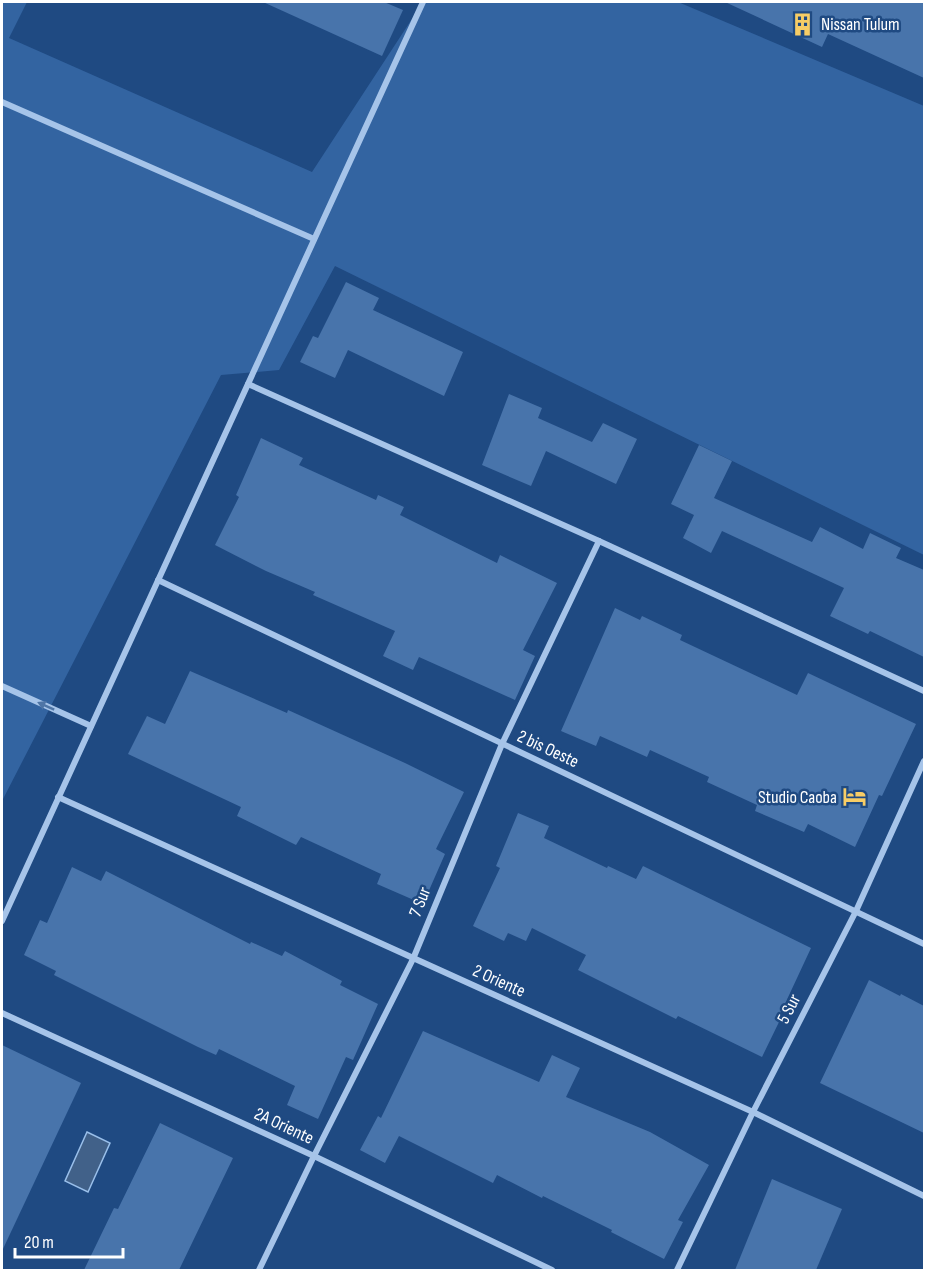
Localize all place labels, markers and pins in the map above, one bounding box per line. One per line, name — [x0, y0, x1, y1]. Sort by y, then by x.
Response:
building icon: Nissan Tulum — [790, 11, 816, 37]
place label: Nissan Tulum — [821, 14, 900, 35]
hotel icon: Studio Caoba — [842, 784, 868, 810]
place label: Studio Caoba — [758, 787, 837, 808]

